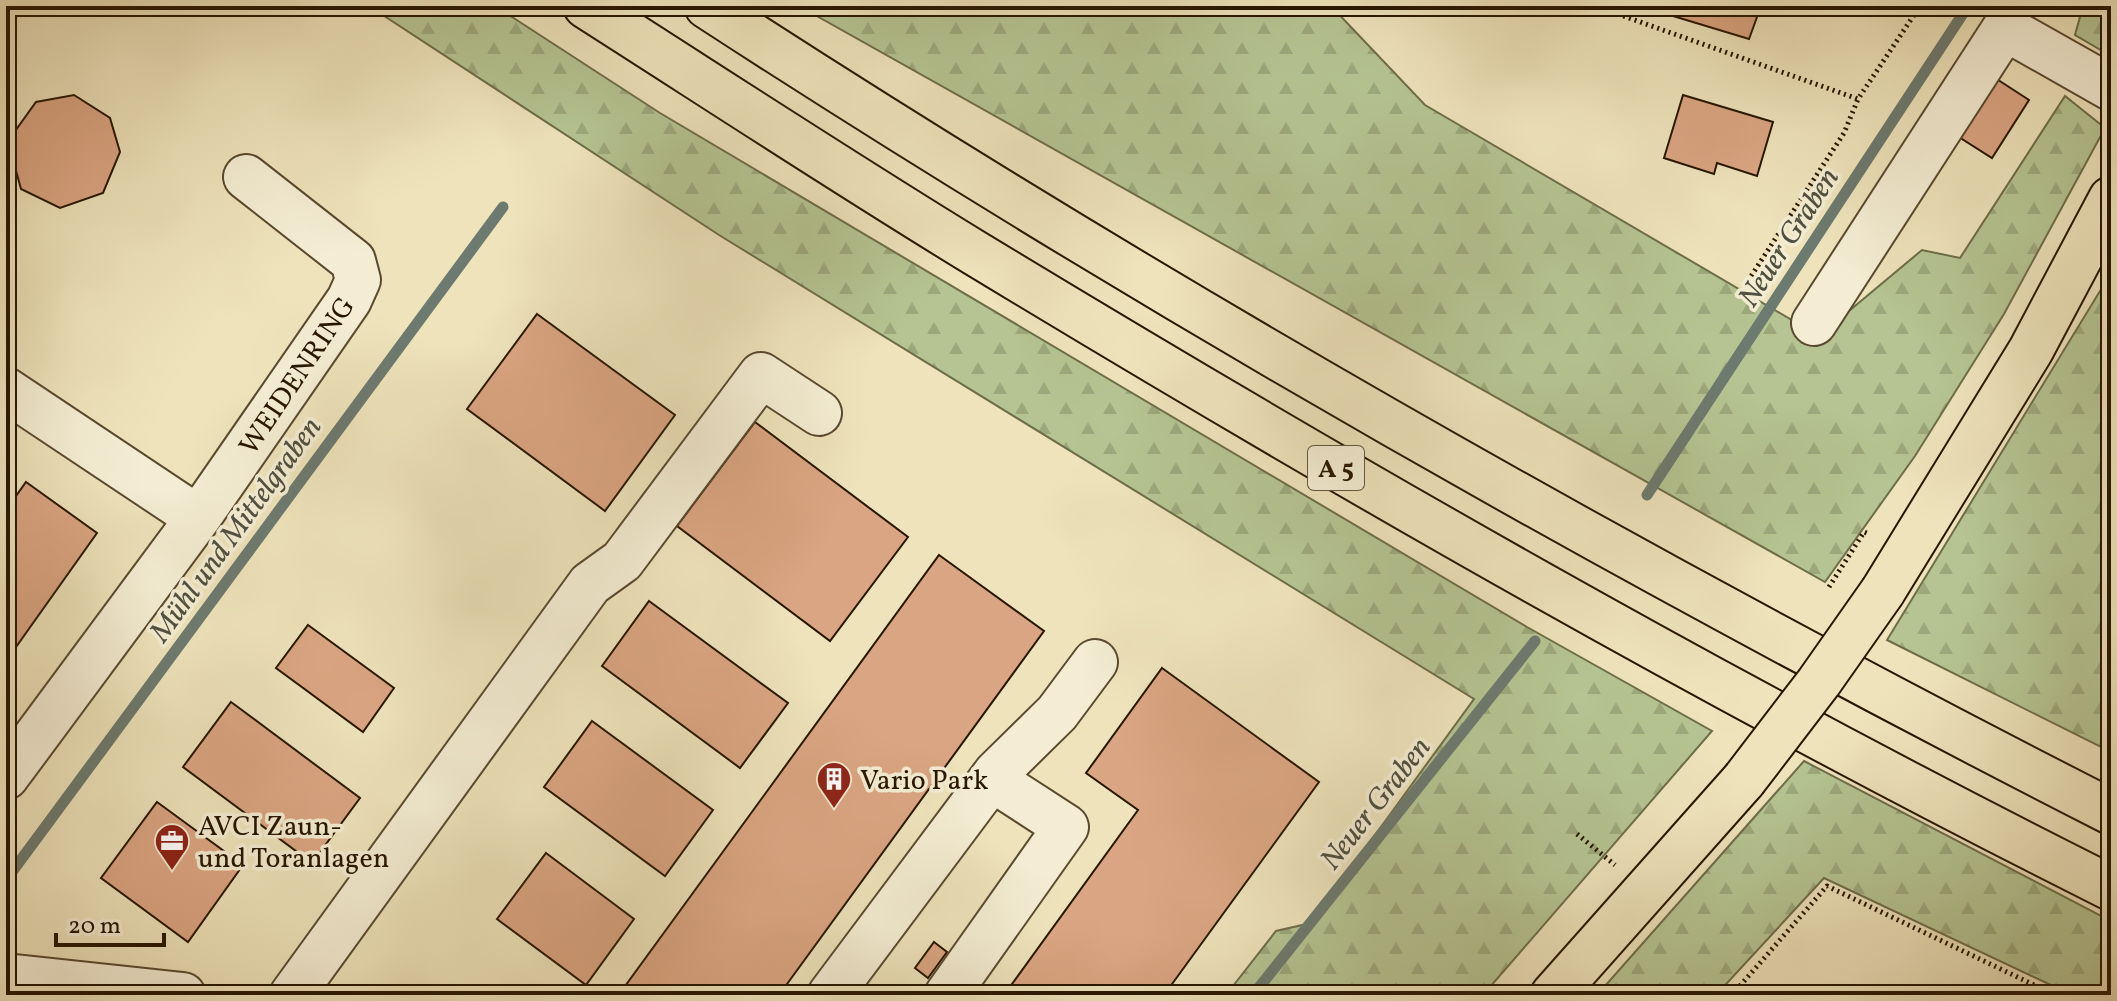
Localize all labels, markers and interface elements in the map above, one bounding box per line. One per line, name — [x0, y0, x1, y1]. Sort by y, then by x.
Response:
water label: Neuer Graben — [1729, 160, 1850, 316]
street label: WEIDENRING — [231, 290, 365, 463]
water label: Mühl und Mittelgraben — [140, 409, 333, 652]
road number: A 5 — [1308, 446, 1364, 490]
water label: Neuer Graben — [1311, 729, 1442, 880]
building icon: Vario Park — [815, 760, 853, 810]
place label: Vario Park — [860, 762, 989, 801]
place label: AVCI Zaun- und Toranlagen — [198, 808, 389, 879]
office icon: AVCI Zaun- und Toranlagen — [153, 822, 191, 872]
scale bar — [56, 897, 164, 947]
text: 20 m — [68, 910, 121, 944]

